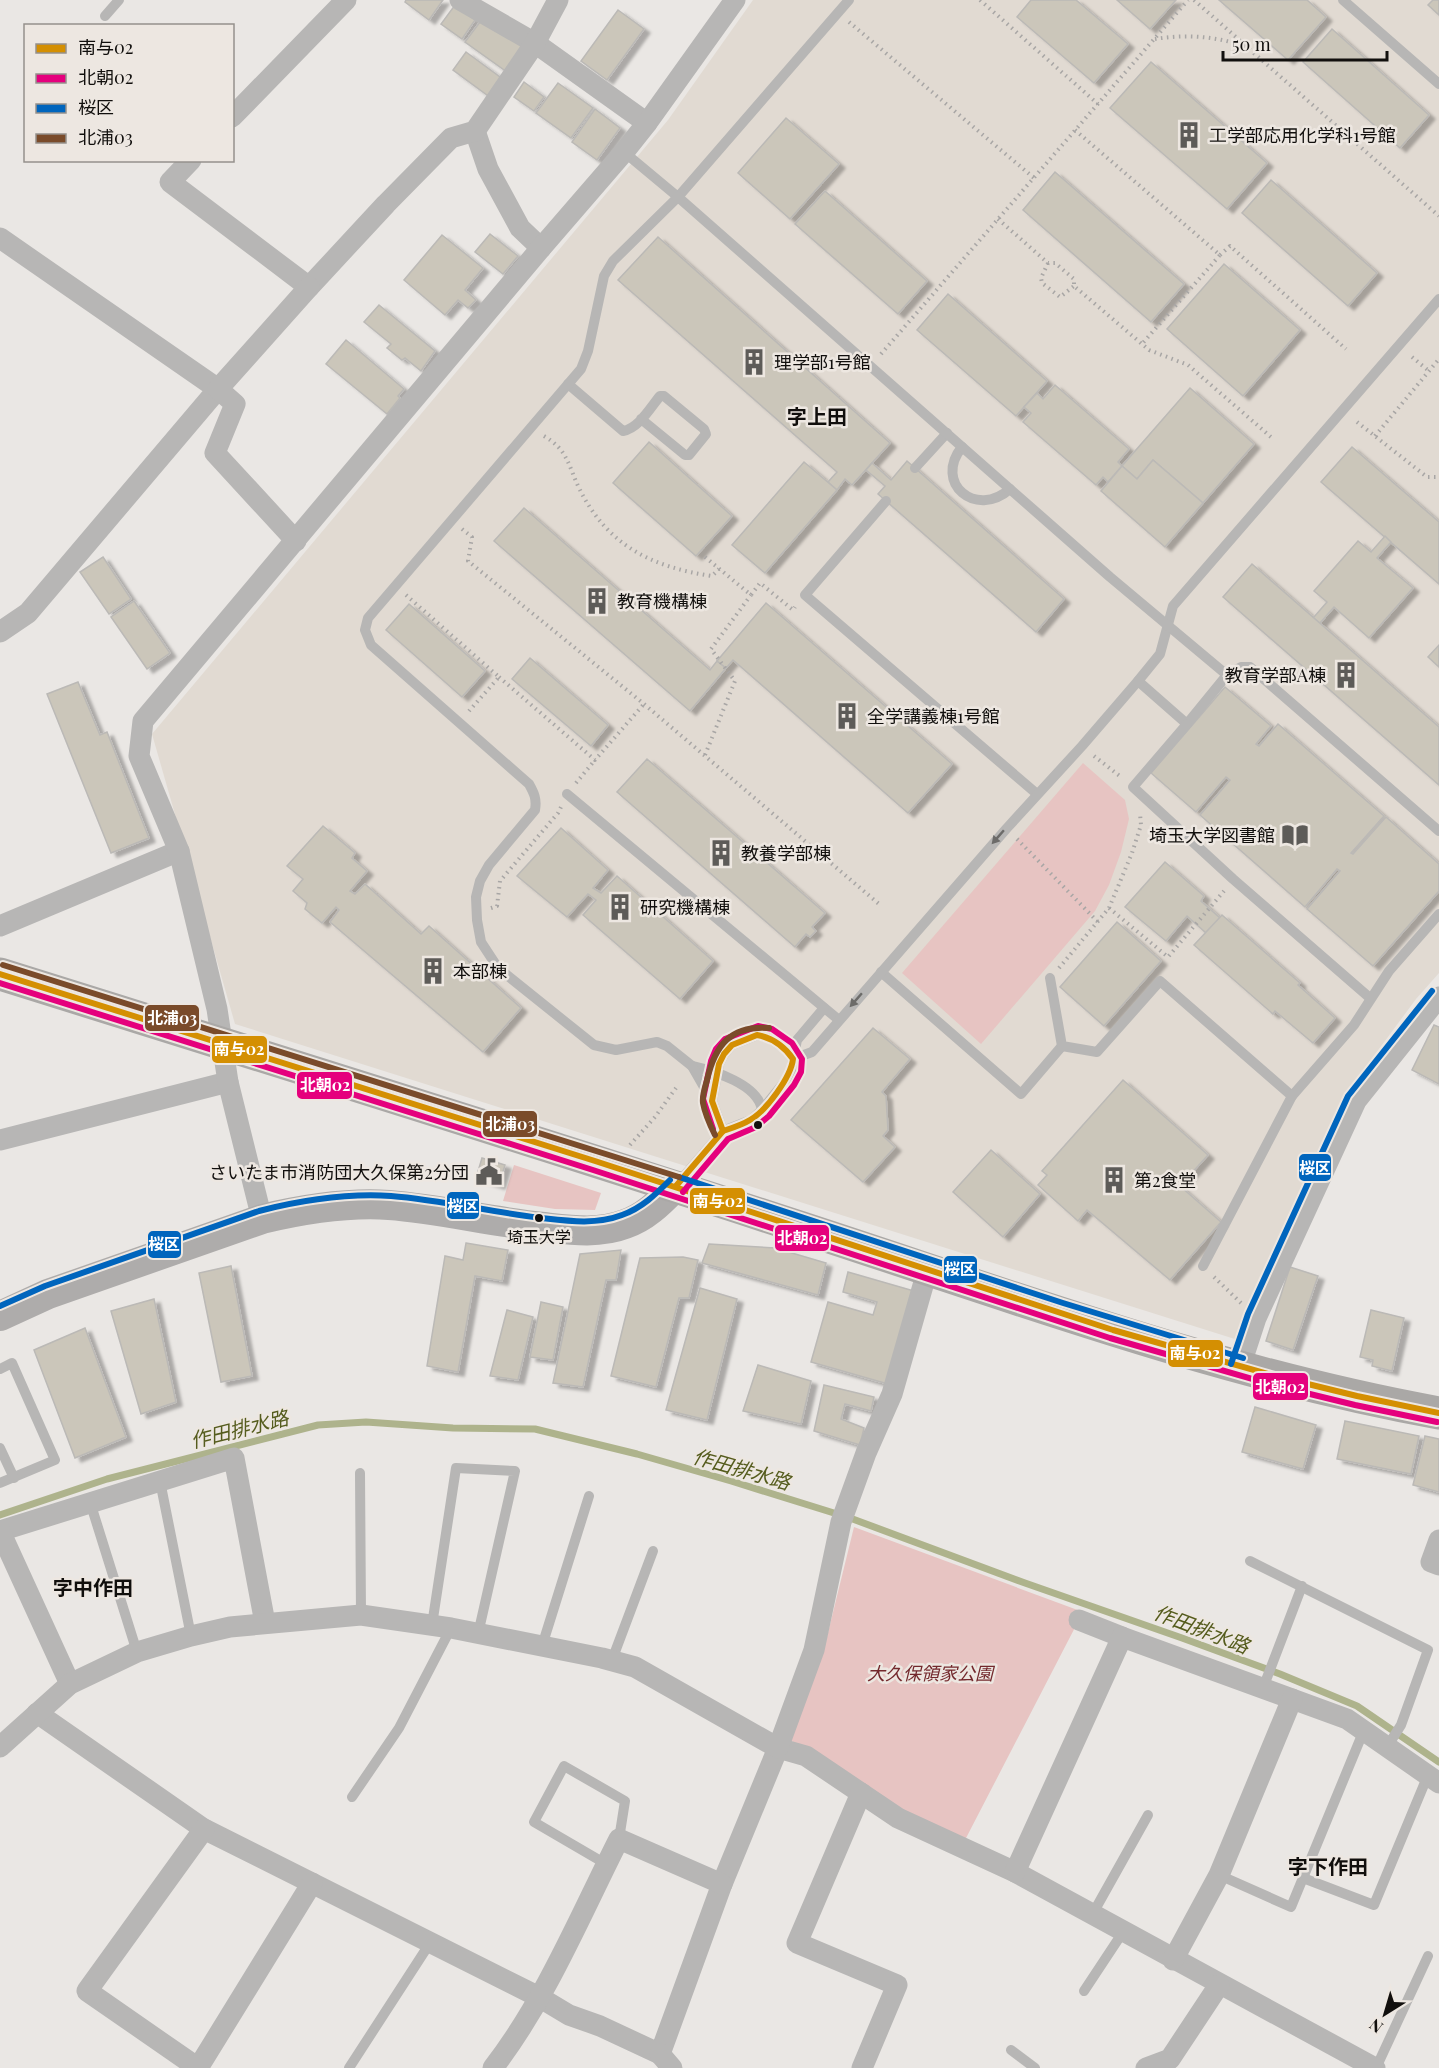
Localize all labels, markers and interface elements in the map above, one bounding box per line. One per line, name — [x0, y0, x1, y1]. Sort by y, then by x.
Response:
legend — [24, 24, 234, 162]
scale bar — [1223, 24, 1386, 62]
text: 50 m — [1232, 32, 1271, 56]
text: 南与02 — [78, 35, 133, 59]
text: 北朝02 — [78, 65, 133, 89]
text: 桜区 — [78, 95, 114, 119]
building icon: 工学部応用化学科1号館 — [1174, 120, 1204, 150]
place label: 工学部応用化学科1号館 — [1209, 123, 1396, 147]
text: 北浦03 — [78, 125, 133, 149]
building icon: 理学部1号館 — [739, 347, 769, 377]
place label: 理学部1号館 — [774, 350, 871, 374]
district label: 字上田 — [787, 402, 847, 429]
building icon: 教育機構棟 — [582, 586, 612, 616]
place label: 教育機構棟 — [617, 589, 707, 613]
building icon: 教育学部A棟 — [1331, 660, 1361, 690]
place label: 教育学部A棟 — [1225, 663, 1326, 687]
building icon: 全学講義棟1号館 — [832, 701, 862, 731]
place label: 全学講義棟1号館 — [867, 704, 1000, 728]
library icon: 埼玉大学図書館 — [1280, 820, 1310, 850]
place label: 埼玉大学図書館 — [1149, 823, 1275, 847]
one-way arrow — [991, 830, 1005, 845]
building icon: 教養学部棟 — [706, 838, 736, 868]
place label: 教養学部棟 — [741, 841, 831, 865]
building icon: 研究機構棟 — [605, 892, 635, 922]
place label: 研究機構棟 — [640, 895, 730, 919]
building icon: 本部棟 — [418, 956, 448, 986]
place label: 本部棟 — [453, 959, 507, 983]
one-way arrow — [850, 992, 863, 1007]
line badge: 北浦03 — [144, 1004, 200, 1032]
text: 北浦03 — [147, 1007, 197, 1028]
line badge: 南与02 — [211, 1035, 268, 1064]
text: 南与02 — [214, 1038, 264, 1059]
line badge: 北朝02 — [296, 1071, 353, 1100]
text: 北朝02 — [300, 1074, 350, 1095]
line badge: 北浦03 — [482, 1110, 538, 1138]
text: 北浦03 — [485, 1113, 535, 1134]
unlabelled marker — [752, 1119, 764, 1131]
line badge: 桜区 — [1298, 1153, 1332, 1182]
public building icon: さいたま市消防団大久保第2分団 — [474, 1157, 504, 1187]
text: 桜区 — [1299, 1157, 1331, 1178]
place label: さいたま市消防団大久保第2分団 — [209, 1160, 469, 1184]
building icon: 第2食堂 — [1099, 1165, 1129, 1195]
place label: 第2食堂 — [1134, 1168, 1197, 1192]
line badge: 南与02 — [689, 1187, 746, 1215]
text: 南与02 — [693, 1190, 743, 1211]
line badge: 桜区 — [446, 1191, 480, 1220]
text: 桜区 — [447, 1195, 479, 1216]
marker: 埼玉大学 — [533, 1212, 545, 1224]
line badge: 北朝02 — [774, 1224, 830, 1252]
place label: 埼玉大学 — [507, 1226, 571, 1247]
text: 北朝02 — [777, 1227, 827, 1248]
line badge: 桜区 — [147, 1230, 182, 1259]
text: 桜区 — [148, 1233, 180, 1254]
line badge: 桜区 — [943, 1255, 978, 1284]
text: 桜区 — [944, 1258, 976, 1279]
line badge: 南与02 — [1167, 1339, 1224, 1368]
text: 南与02 — [1170, 1342, 1220, 1363]
line badge: 北朝02 — [1252, 1372, 1309, 1401]
text: 北朝02 — [1255, 1376, 1305, 1397]
water label: 作田排水路 — [187, 1402, 293, 1453]
water label: 作田排水路 — [690, 1441, 796, 1495]
district label: 字中作田 — [53, 1573, 133, 1600]
water label: 作田排水路 — [1150, 1597, 1255, 1659]
park label: 大久保領家公園 — [867, 1661, 996, 1685]
district label: 字下作田 — [1288, 1852, 1368, 1879]
north arrow — [1355, 1984, 1415, 2044]
text: N — [1364, 2014, 1387, 2038]

